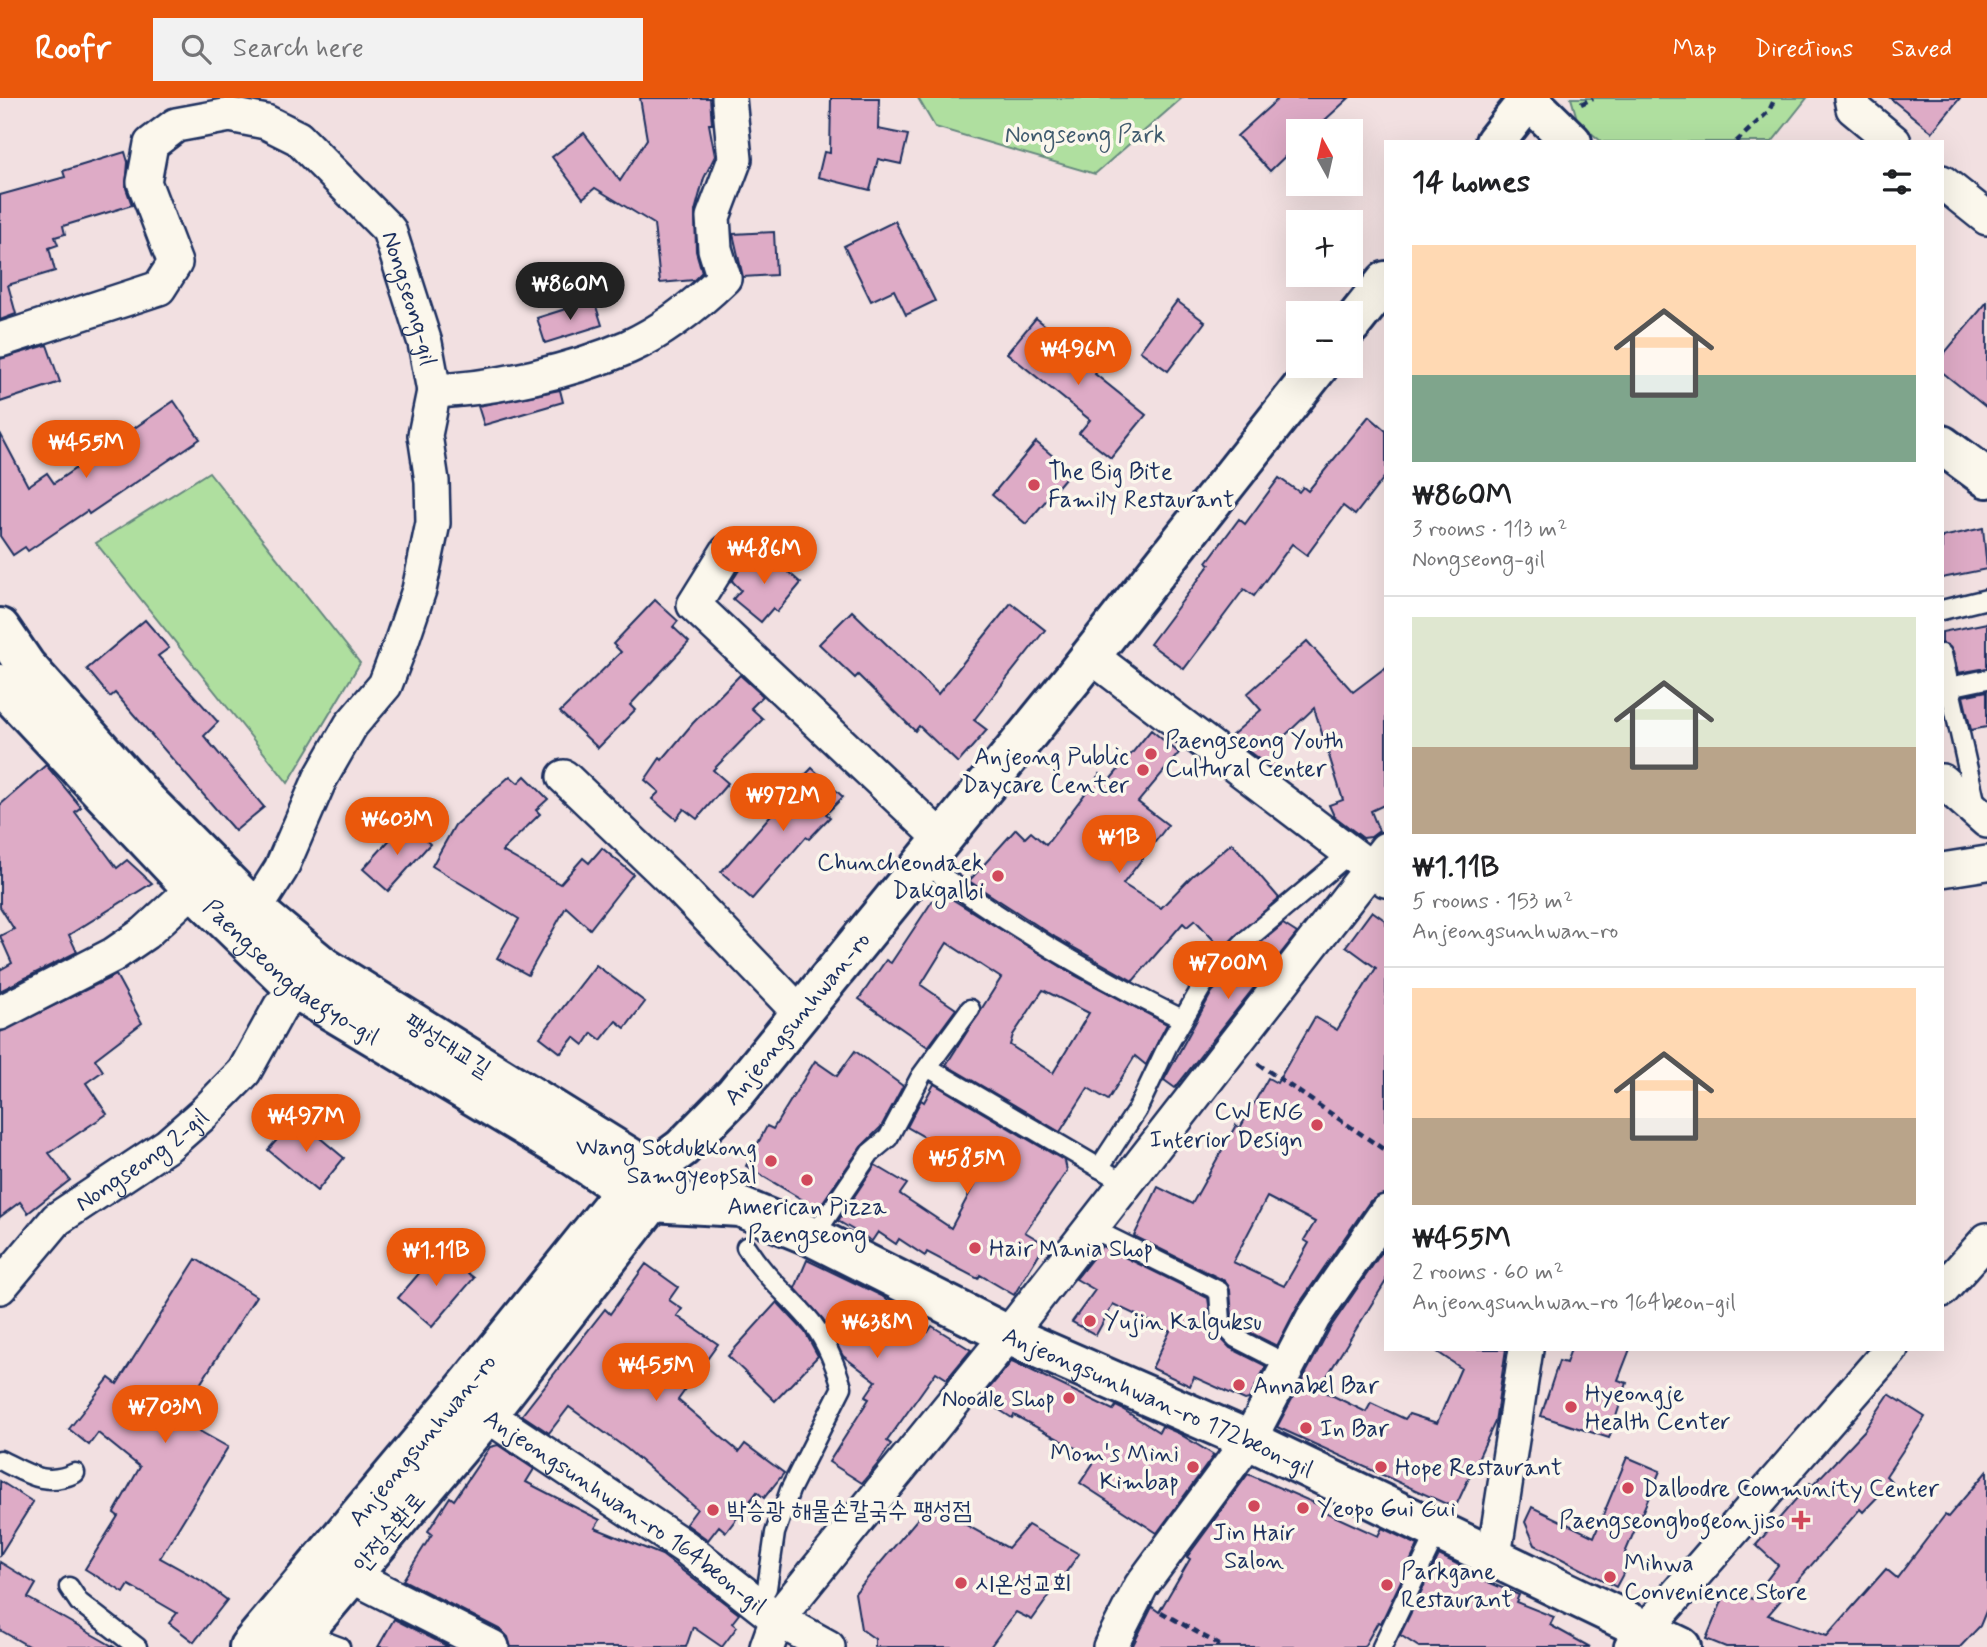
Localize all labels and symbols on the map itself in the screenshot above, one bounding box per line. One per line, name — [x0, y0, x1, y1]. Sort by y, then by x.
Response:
north arrow — [1286, 119, 1363, 196]
park label: Nongseong Park — [1005, 120, 1165, 153]
street label: Nongseong-gil — [373, 228, 443, 368]
pin: ₩860M — [521, 262, 619, 322]
pin: ₩496M — [1029, 328, 1127, 387]
pin: ₩455M — [37, 420, 135, 480]
place label: The Big Bite Family Restaurant — [1048, 457, 1234, 516]
marker: The Big Bite Family Restaurant — [1026, 477, 1042, 493]
pin: ₩486M — [715, 526, 813, 586]
place label: Paengseong Youth Cultural Center — [1165, 726, 1344, 785]
place label: Anjeong Public Daycare Center — [962, 742, 1129, 801]
marker: Paengseong Youth Cultural Center — [1143, 746, 1159, 762]
marker: Anjeong Public Daycare Center — [1135, 762, 1151, 778]
pin: ₩972M — [734, 774, 832, 833]
pin: ₩603M — [348, 798, 446, 857]
pin: ₩1B — [1085, 816, 1153, 875]
place label: Chuncheondaek Dakgalbi — [817, 848, 984, 909]
marker: Chuncheondaek Dakgalbi — [990, 868, 1006, 884]
street label: Paengseongdaegyo-gil — [196, 893, 385, 1053]
street label: Anjeongsunhwan-ro — [718, 926, 878, 1113]
pin: ₩700M — [1179, 942, 1277, 1001]
street label: 팽성대교길 — [398, 1008, 496, 1085]
pin: ₩497M — [257, 1094, 355, 1154]
place label: CW ENG Interior Design — [1150, 1097, 1303, 1156]
street label: Nongseong 2-gil — [70, 1102, 216, 1219]
marker: CW ENG Interior Design — [1309, 1117, 1325, 1133]
place label: Wang Sotdukkong Samgyeopsal — [576, 1133, 757, 1194]
pin: ₩585M — [918, 1136, 1016, 1196]
marker: Wang Sotdukkong Samgyeopsal — [763, 1153, 779, 1169]
marker: American Pizza Paengseong — [799, 1172, 815, 1188]
place label: American Pizza Paengseong — [727, 1192, 887, 1253]
pin: ₩1.11B — [379, 1228, 493, 1288]
place label: Hair Mania Shop — [989, 1234, 1153, 1265]
marker: Hair Mania Shop — [967, 1240, 983, 1256]
pin: ₩638M — [828, 1300, 926, 1360]
place label: Yujin Kalguksu — [1104, 1307, 1262, 1340]
marker: Yujin Kalguksu — [1082, 1313, 1098, 1329]
street label: Anjeongsunhwan-ro 172beon-gil — [997, 1320, 1318, 1486]
pin: ₩455M — [607, 1344, 705, 1403]
street label: Anjeongsunhwan-ro — [342, 1348, 504, 1533]
place label: Annabel Bar — [1253, 1371, 1380, 1402]
marker: Annabel Bar — [1231, 1377, 1247, 1393]
place label: Hyeongje Health Center — [1585, 1379, 1731, 1438]
place label: Noodle Shop — [942, 1384, 1055, 1415]
pin: ₩703M — [116, 1386, 214, 1445]
marker: Noodle Shop — [1061, 1390, 1077, 1406]
marker: Hyeongje Health Center — [1563, 1399, 1579, 1415]
street label: Anjeongsunhwan-ro 164beon-gil — [477, 1403, 772, 1622]
place label: In Bar — [1320, 1414, 1390, 1445]
marker: In Bar — [1298, 1420, 1314, 1436]
place label: Mom's Mini Kimbap — [1050, 1439, 1179, 1498]
place label: Hope Restaurant — [1395, 1453, 1562, 1484]
marker: Mom's Mini Kimbap — [1185, 1459, 1201, 1475]
marker: Hope Restaurant — [1373, 1459, 1389, 1475]
place label: Dalbodre Community Center — [1642, 1474, 1940, 1505]
marker: Dalbodre Community Center — [1620, 1480, 1636, 1496]
street label: 안정순환로 — [347, 1486, 433, 1580]
place label: Yeopo Gui Gui — [1317, 1494, 1456, 1525]
place label: 박승광 해물손칼국수 팽성점 — [727, 1496, 972, 1527]
marker: Jin Hair Salon — [1246, 1498, 1262, 1514]
marker: Yeopo Gui Gui — [1295, 1500, 1311, 1516]
marker: 박승광 해물손칼국수 팽성점 — [705, 1502, 721, 1518]
place label: Paengseongbogeonjiso — [1559, 1506, 1785, 1540]
marker: Paengseongbogeonjiso — [1791, 1510, 1811, 1530]
place label: Jin Hair Salon — [1213, 1518, 1295, 1577]
place label: Mihwa Convenience Store — [1624, 1549, 1807, 1608]
place label: Parkgane Restaurant — [1401, 1557, 1513, 1616]
place label: 시온성교회 — [975, 1569, 1072, 1600]
marker: Mihwa Convenience Store — [1602, 1569, 1618, 1585]
marker: 시온성교회 — [953, 1575, 969, 1591]
marker: Parkgane Restaurant — [1379, 1577, 1395, 1593]

